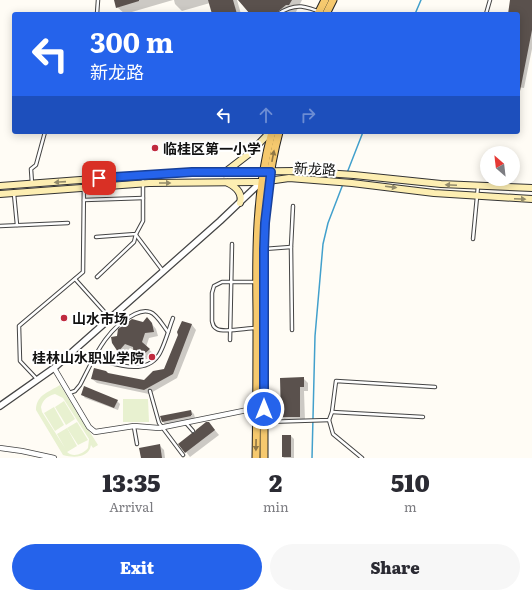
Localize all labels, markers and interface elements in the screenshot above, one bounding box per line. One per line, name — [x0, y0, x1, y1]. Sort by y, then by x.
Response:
text: 300 m — [90, 20, 174, 62]
icon: left — [24, 28, 76, 80]
text: 新龙路 — [90, 58, 144, 85]
icon: left — [213, 104, 235, 126]
icon: ahead — [255, 104, 277, 126]
icon: right — [297, 104, 319, 126]
place label: 临桂区第一小学 — [163, 138, 261, 158]
marker: 临桂区第一小学 — [150, 143, 160, 153]
north arrow — [480, 146, 520, 186]
map controls — [480, 146, 520, 186]
one-way arrow — [271, 150, 277, 162]
street label: 新龙路 — [294, 157, 336, 179]
pin — [82, 161, 116, 195]
icon: arrive — [88, 167, 110, 189]
one-way arrow — [54, 178, 66, 185]
one-way arrow — [159, 180, 172, 186]
one-way arrow — [445, 181, 457, 188]
one-way arrow — [385, 184, 397, 191]
one-way arrow — [514, 195, 526, 202]
place label: 山水市场 — [72, 308, 128, 328]
marker: 山水市场 — [59, 313, 69, 323]
place label: 桂林山水职业学院 — [32, 347, 144, 367]
marker: 桂林山水职业学院 — [147, 352, 157, 362]
position arrow — [243, 388, 285, 430]
one-way arrow — [253, 439, 259, 452]
text: 13:35 — [102, 464, 161, 499]
text: 2 — [269, 464, 282, 499]
text: 510 — [391, 464, 430, 499]
text: Arrival — [109, 497, 154, 516]
text: min — [263, 497, 289, 516]
text: m — [404, 497, 417, 516]
button: Exit — [12, 544, 262, 590]
button: Share — [270, 544, 520, 590]

